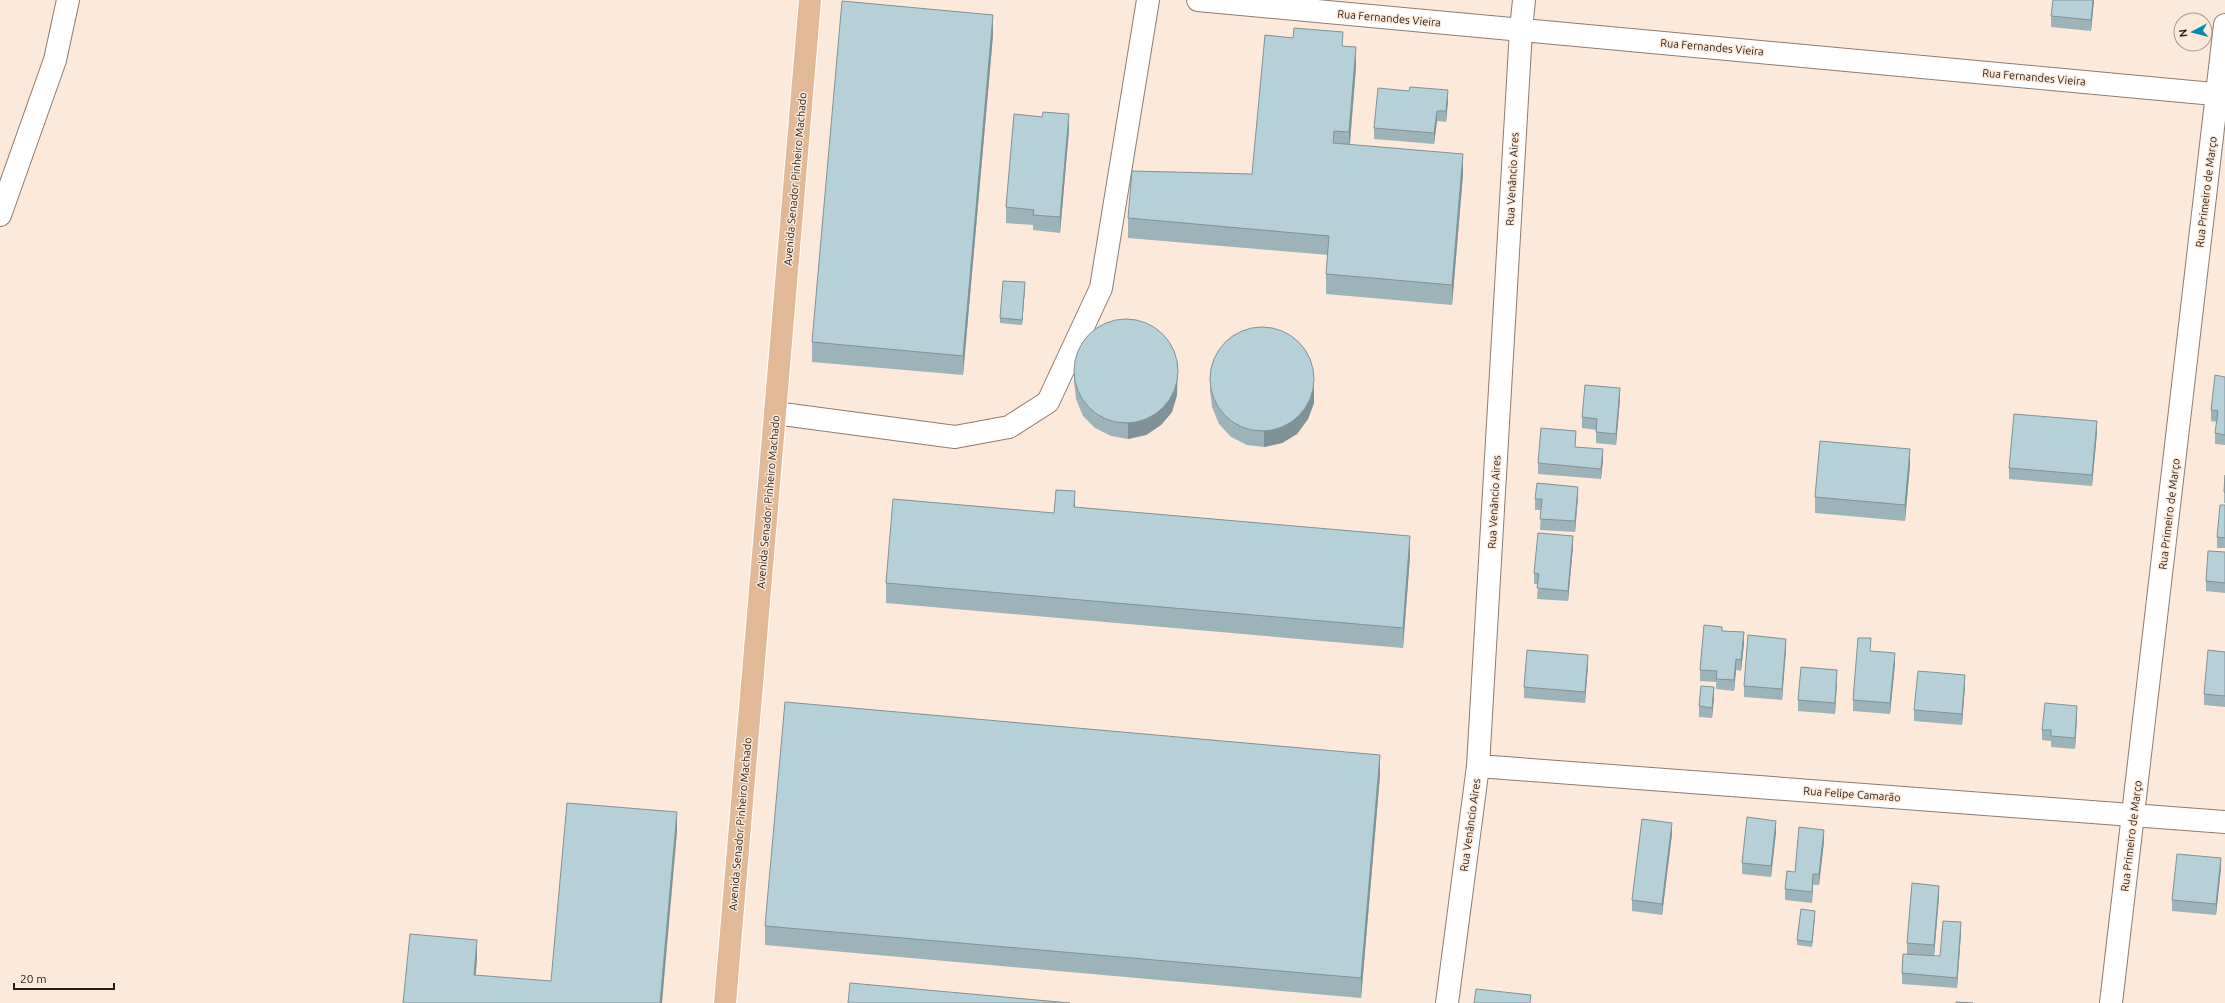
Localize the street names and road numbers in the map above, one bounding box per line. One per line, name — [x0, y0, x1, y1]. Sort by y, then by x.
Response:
street label: Rua Fernandes Vieira — [1337, 7, 1441, 29]
street label: Rua Fernandes Vieira — [1660, 36, 1764, 58]
street label: Rua Fernandes Vieira — [1982, 66, 2086, 88]
street label: Avenida Senador Pinheiro Machado — [781, 92, 809, 266]
street label: Rua Venâncio Aires — [1504, 132, 1520, 226]
street label: Rua Primeiro de Março — [2193, 136, 2219, 248]
street label: Avenida Senador Pinheiro Machado — [754, 415, 782, 589]
street label: Rua Venâncio Aires — [1486, 455, 1502, 549]
street label: Rua Primeiro de Março — [2156, 458, 2182, 570]
street label: Avenida Senador Pinheiro Machado — [726, 737, 754, 911]
street label: Rua Venâncio Aires — [1458, 778, 1482, 872]
street label: Rua Primeiro de Março — [2118, 780, 2144, 892]
street label: Rua Felipe Camarão — [1803, 785, 1901, 803]

